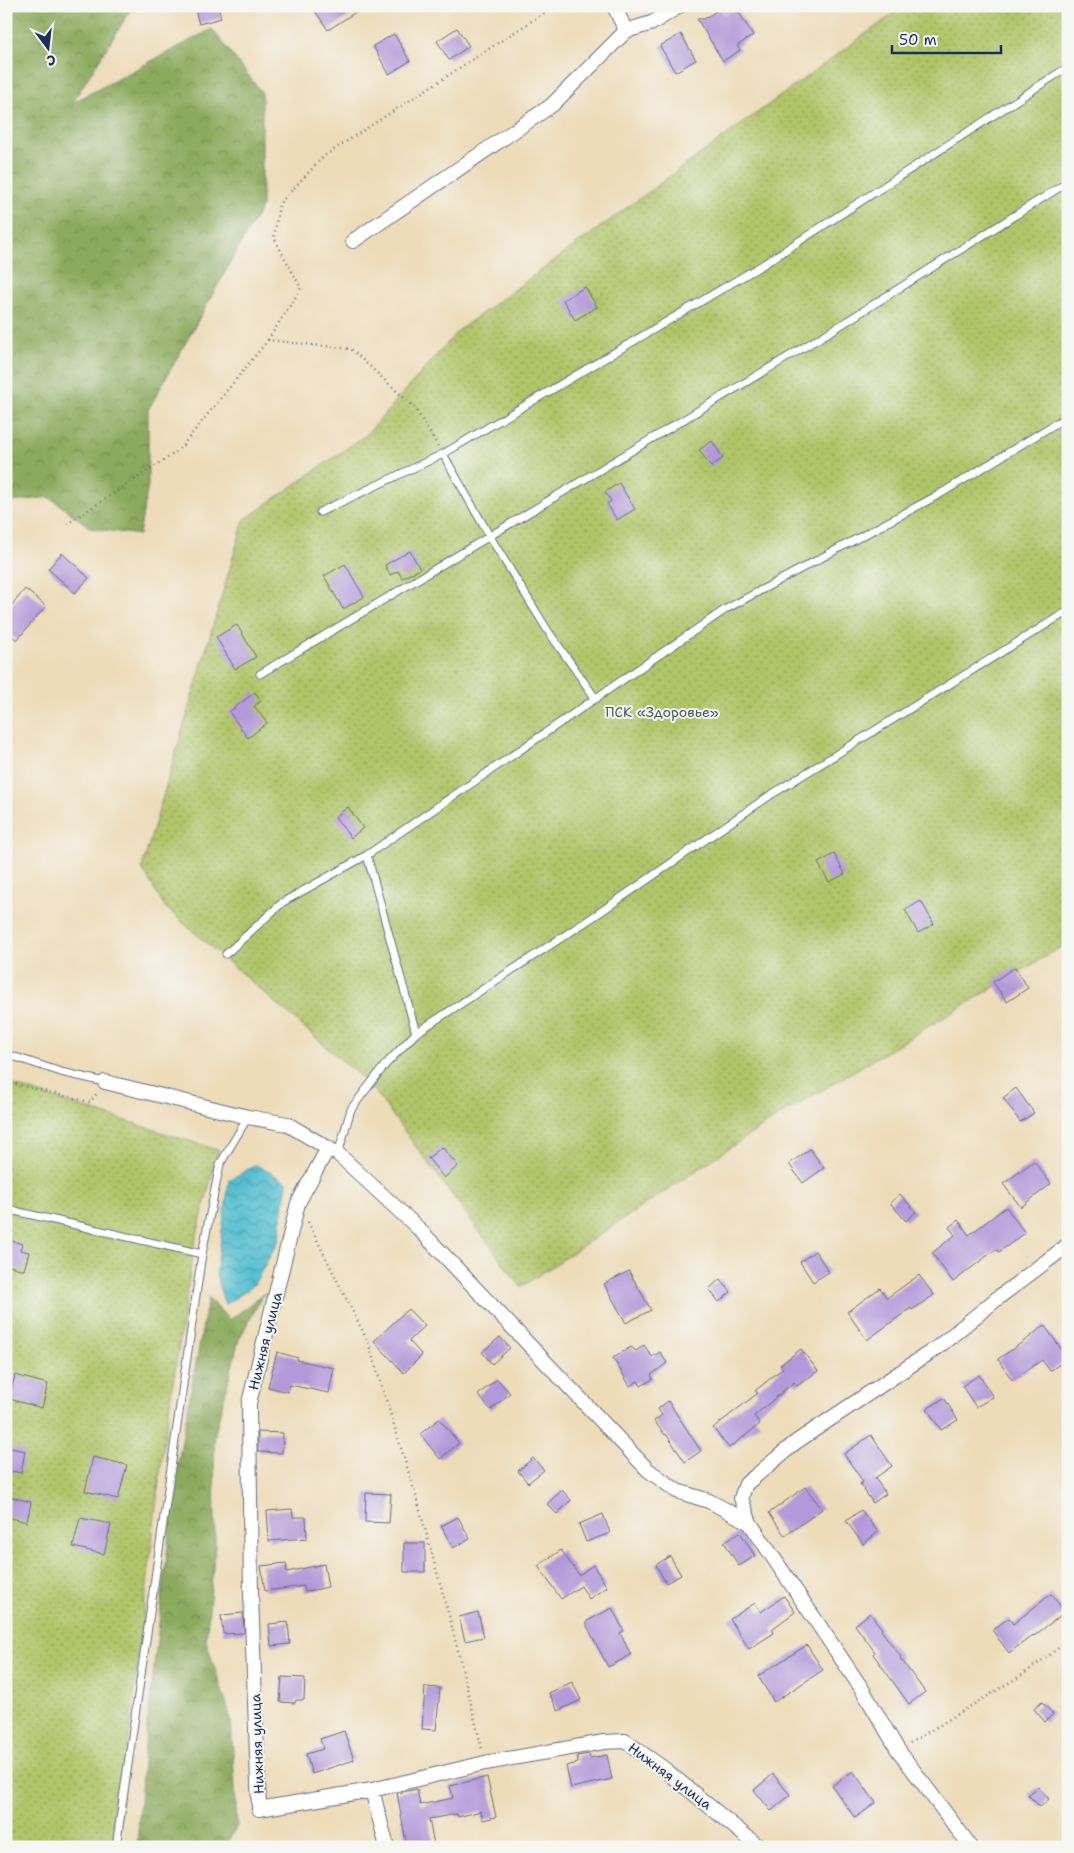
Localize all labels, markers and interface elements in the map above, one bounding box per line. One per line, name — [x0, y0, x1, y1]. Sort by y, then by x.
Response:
north arrow — [22, 22, 72, 72]
scale bar — [892, 22, 1000, 54]
text: 50 m — [899, 30, 937, 50]
text: С — [45, 51, 58, 70]
park label: ПСК «Здоровье» — [605, 703, 719, 721]
street label: Нижняя улица — [244, 1290, 286, 1392]
street label: Нижняя улица — [246, 1693, 268, 1794]
street label: Нижняя улица — [624, 1739, 716, 1814]

